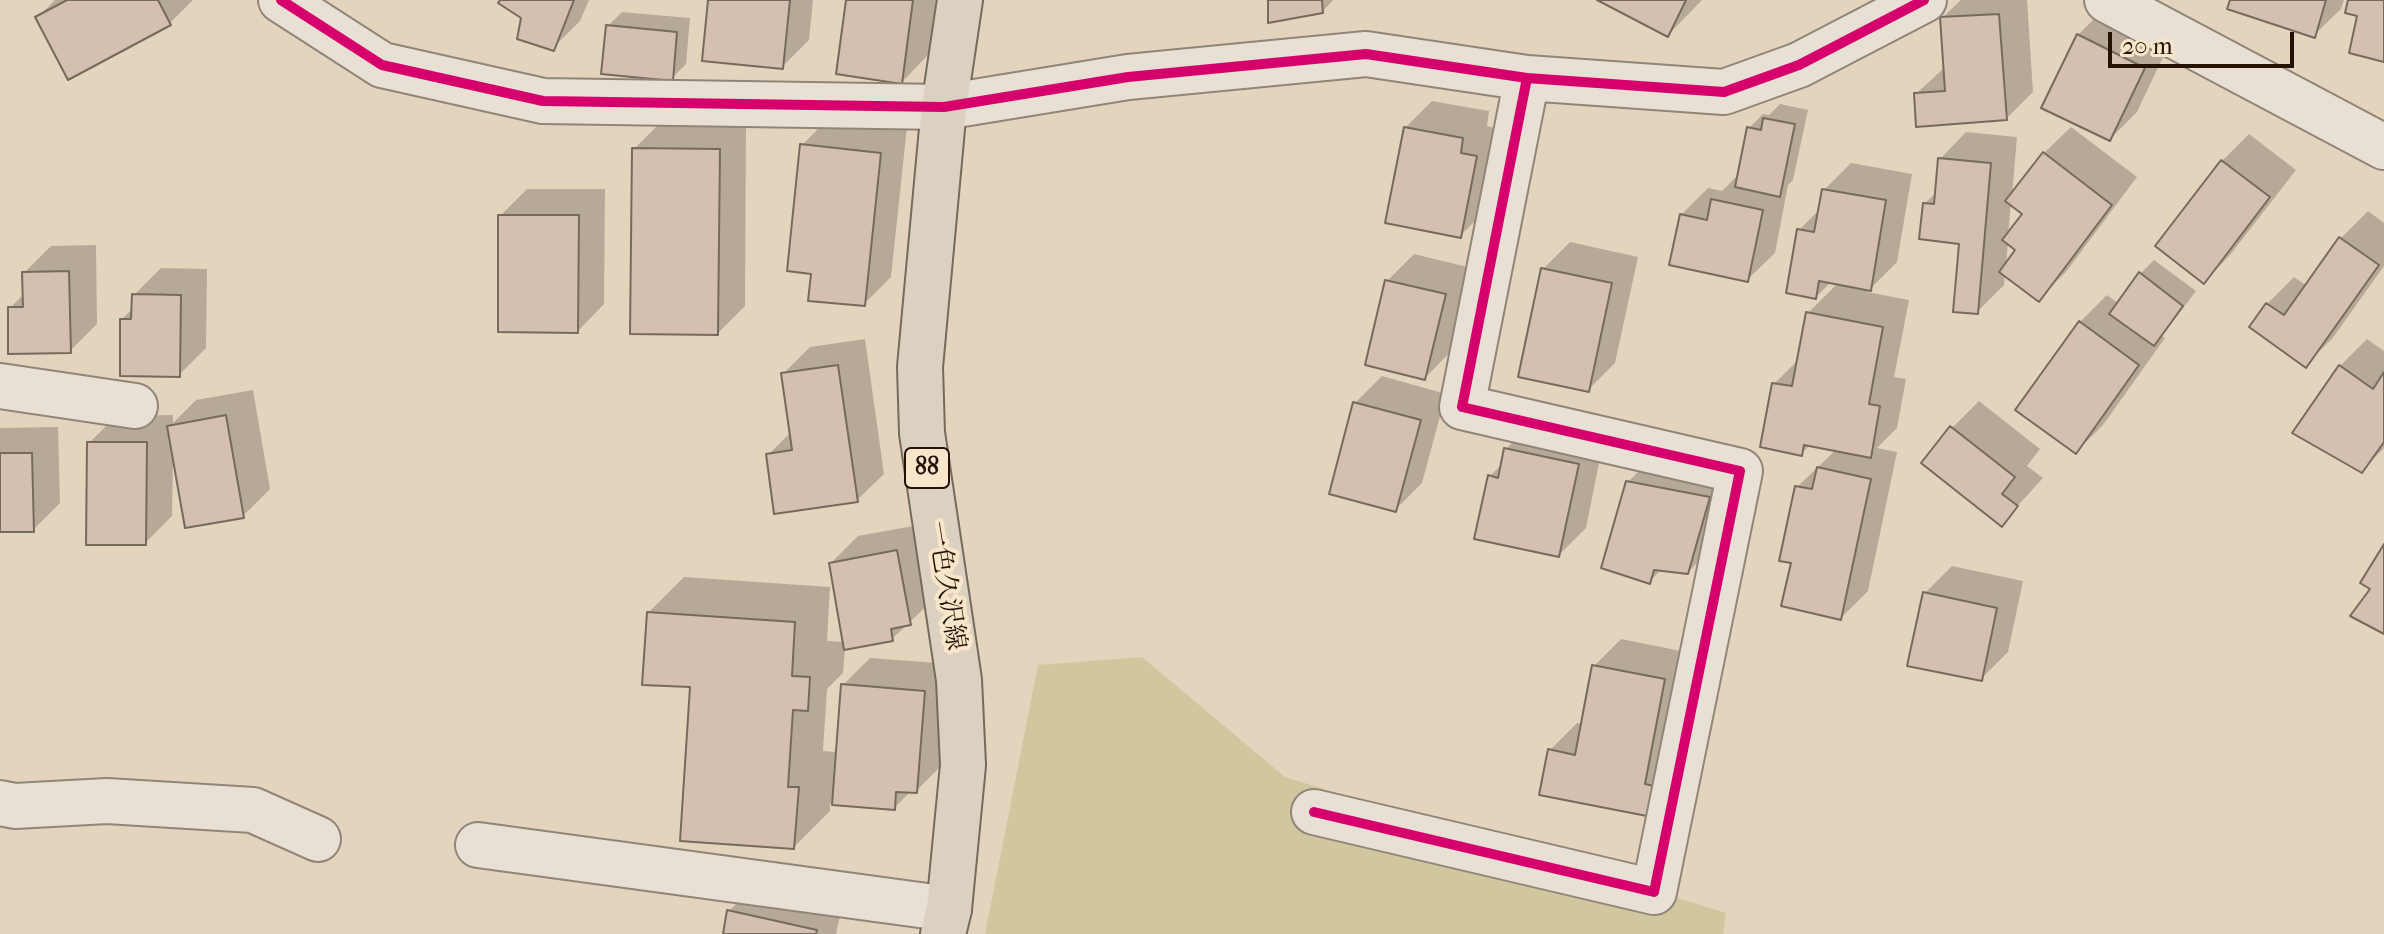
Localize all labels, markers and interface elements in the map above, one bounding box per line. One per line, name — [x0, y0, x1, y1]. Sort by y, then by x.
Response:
scale bar — [2112, 16, 2298, 66]
text: 20 m — [2122, 32, 2173, 60]
road number: 88 — [905, 448, 949, 488]
street label: 一色久沢線 — [919, 519, 971, 653]

